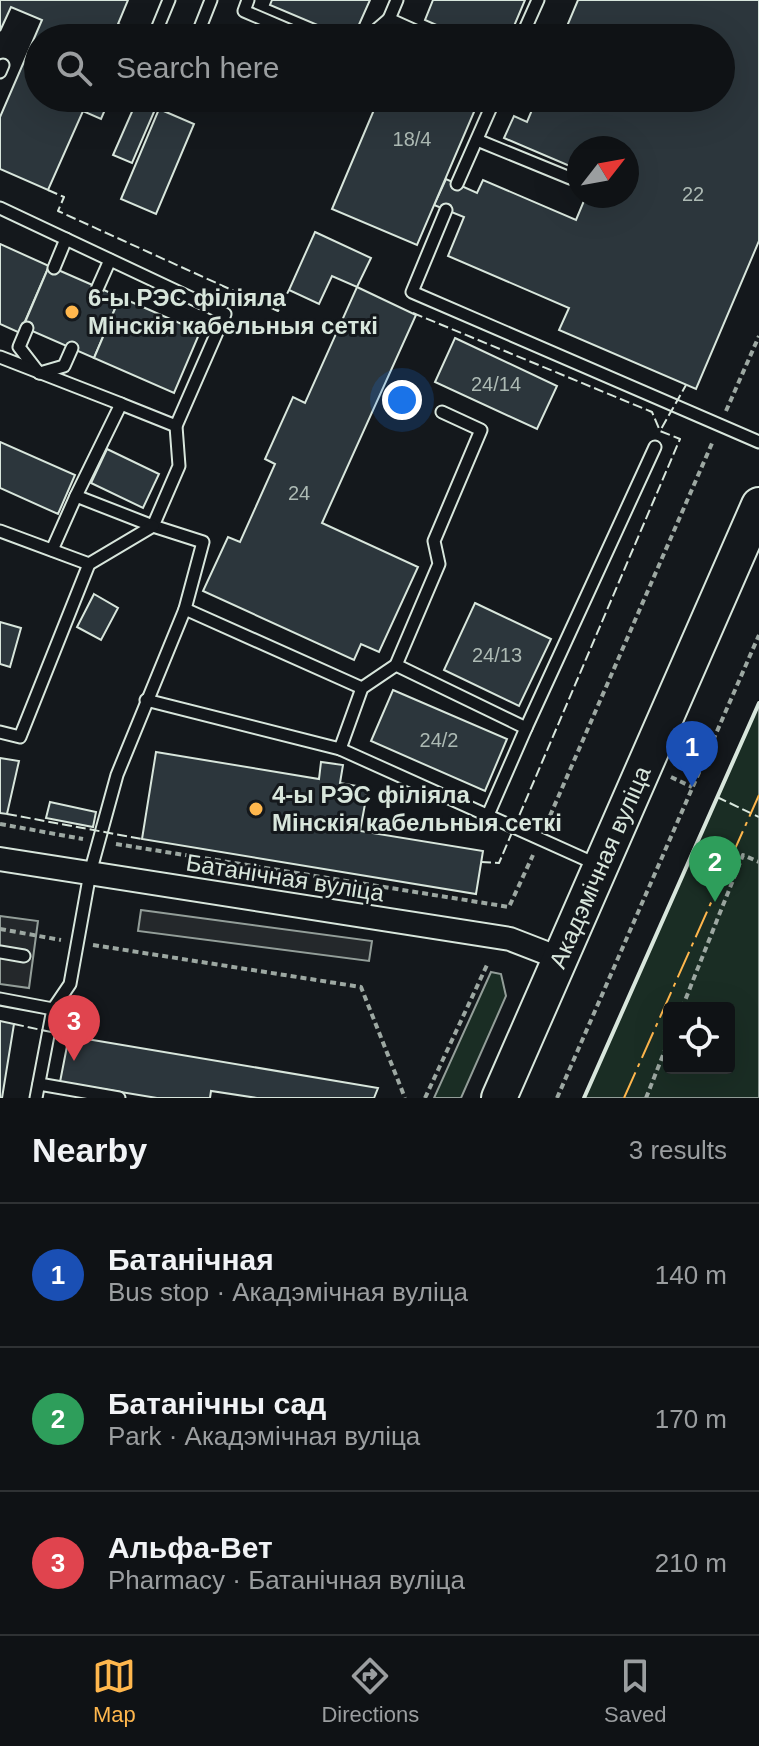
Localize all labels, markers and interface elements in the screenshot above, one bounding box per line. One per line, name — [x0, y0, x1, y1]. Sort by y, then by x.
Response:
search box — [24, 24, 735, 112]
icon: search — [52, 46, 96, 90]
text: Search here — [116, 51, 279, 84]
house number: 18/4 — [393, 128, 431, 150]
north arrow — [567, 136, 639, 208]
house number: 22 — [682, 183, 704, 205]
place label: 6-ы РЭС філіяла Мінскія кабельныя сеткі — [88, 284, 378, 339]
marker: 6-ы РЭС філіяла Мінскія кабельныя сеткі — [63, 303, 81, 321]
house number: 24/14 — [471, 373, 521, 395]
your location — [382, 380, 422, 420]
house number: 24 — [288, 482, 310, 504]
house number: 24/13 — [472, 644, 522, 666]
pin: 1 — [666, 721, 718, 787]
house number: 24/2 — [420, 729, 458, 751]
street label: Акадэмічная вуліца — [544, 761, 656, 972]
place label: 4-ы РЭС філіяла Мінскія кабельныя сеткі — [272, 781, 562, 836]
marker: 4-ы РЭС філіяла Мінскія кабельныя сеткі — [247, 800, 265, 818]
pin: 2 — [689, 836, 741, 902]
street label: Батанічная вуліца — [184, 849, 387, 907]
pin: 3 — [48, 995, 100, 1061]
map controls — [663, 1002, 735, 1074]
button: locate — [663, 1002, 735, 1074]
text: Nearby — [32, 1131, 147, 1169]
text: 3 results — [629, 1135, 727, 1165]
text: Батанічная — [108, 1243, 274, 1276]
text: 1 — [51, 1260, 65, 1290]
text: 140 m — [655, 1260, 727, 1290]
text: Bus stop · Акадэмічная вуліца — [108, 1277, 468, 1307]
text: Батанічны сад — [108, 1387, 326, 1420]
text: 2 — [51, 1404, 65, 1434]
text: 170 m — [655, 1404, 727, 1434]
text: Park · Акадэмічная вуліца — [108, 1421, 420, 1451]
text: Альфа-Вет — [108, 1531, 273, 1564]
text: 3 — [51, 1548, 65, 1578]
text: 210 m — [655, 1548, 727, 1578]
text: Pharmacy · Батанічная вуліца — [108, 1565, 465, 1595]
tab: Map — [92, 1654, 136, 1728]
tab: Directions — [321, 1654, 419, 1728]
tab: Saved — [604, 1654, 667, 1728]

